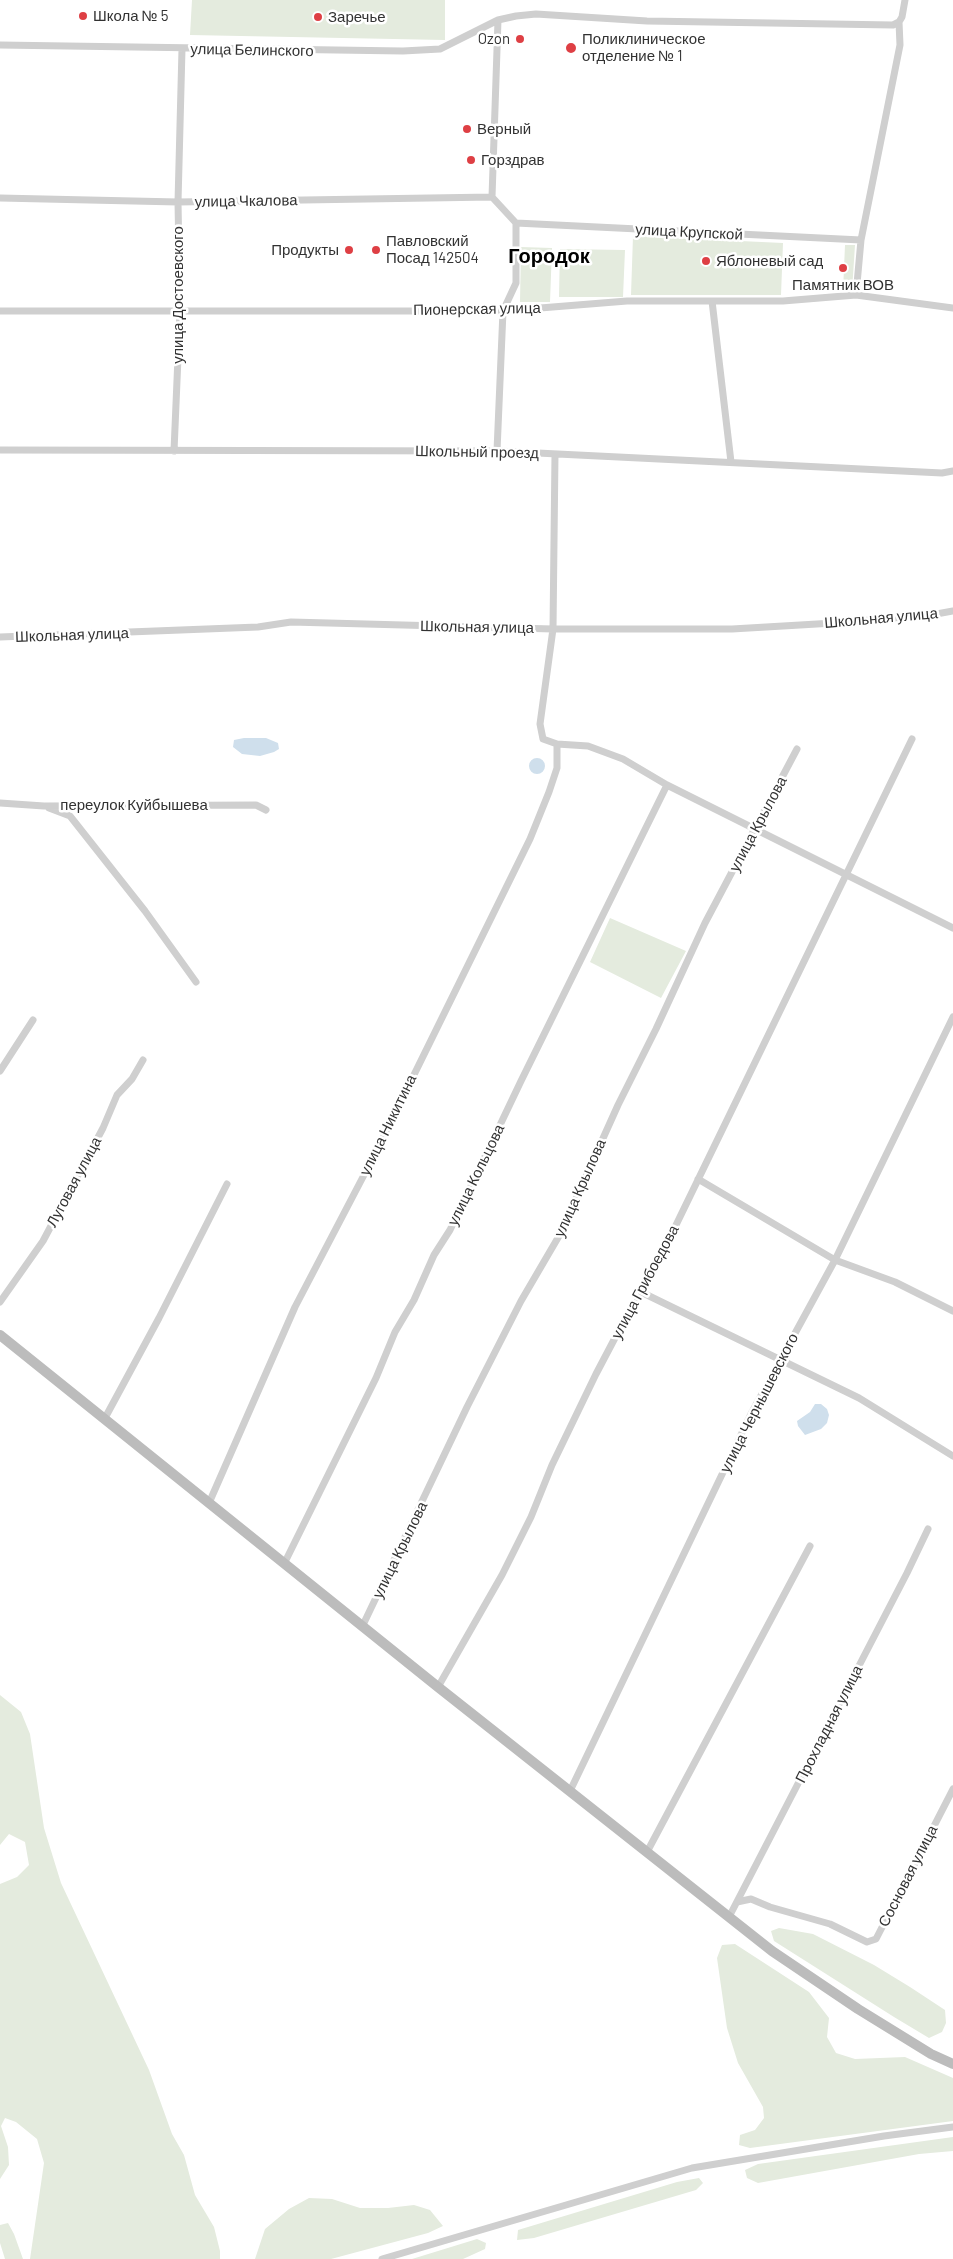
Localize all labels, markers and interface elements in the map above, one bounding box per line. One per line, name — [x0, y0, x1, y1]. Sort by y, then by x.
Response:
place label: Школа № 5 — [93, 7, 168, 25]
place label: Заречье — [328, 8, 386, 26]
marker: Школа № 5 — [77, 10, 89, 22]
marker: Заречье — [312, 11, 324, 23]
place label: Ozon — [478, 30, 510, 48]
place label: Поликлиническое отделение № 1 — [582, 30, 706, 65]
marker: Ozon — [514, 33, 526, 45]
street label: улица Белинского — [190, 40, 314, 60]
marker: Поликлиническое отделение № 1 — [564, 41, 578, 55]
place label: Верный — [477, 120, 531, 138]
marker: Верный — [461, 123, 473, 135]
place label: Горздрав — [481, 151, 545, 169]
marker: Горздрав — [465, 154, 477, 166]
street label: улица Чкалова — [194, 191, 298, 211]
street label: улица Крупской — [635, 220, 743, 244]
street label: улица Достоевского — [169, 226, 187, 364]
place label: Павловский Посад 142504 — [386, 232, 479, 267]
place label: Продукты — [271, 241, 339, 259]
marker: Продукты — [343, 244, 355, 256]
marker: Павловский Посад 142504 — [370, 244, 382, 256]
district label: Городок — [508, 244, 590, 268]
place label: Яблоневый сад — [716, 252, 823, 270]
marker: Яблоневый сад — [700, 255, 712, 267]
marker: Памятник ВОВ — [837, 262, 849, 274]
place label: Памятник ВОВ — [792, 276, 894, 294]
street label: Пионерская улица — [413, 299, 541, 319]
street label: Школьный проезд — [415, 442, 539, 462]
street label: Школьная улица — [823, 604, 939, 632]
street label: Школьная улица — [420, 617, 534, 637]
street label: Школьная улица — [15, 624, 129, 646]
street label: улица Крылова — [725, 773, 791, 875]
street label: переулок Куйбышева — [60, 796, 208, 814]
street label: улица Никитина — [356, 1072, 420, 1178]
street label: улица Кольцова — [444, 1121, 508, 1229]
street label: Луговая улица — [43, 1134, 105, 1230]
street label: улица Крылова — [550, 1136, 610, 1240]
street label: улица Грибоедова — [607, 1222, 683, 1342]
street label: улица Чернышевского — [716, 1330, 802, 1476]
street label: улица Крылова — [369, 1499, 431, 1601]
street label: Прохладная улица — [792, 1662, 866, 1786]
street label: Сосновая улица — [875, 1822, 941, 1930]

